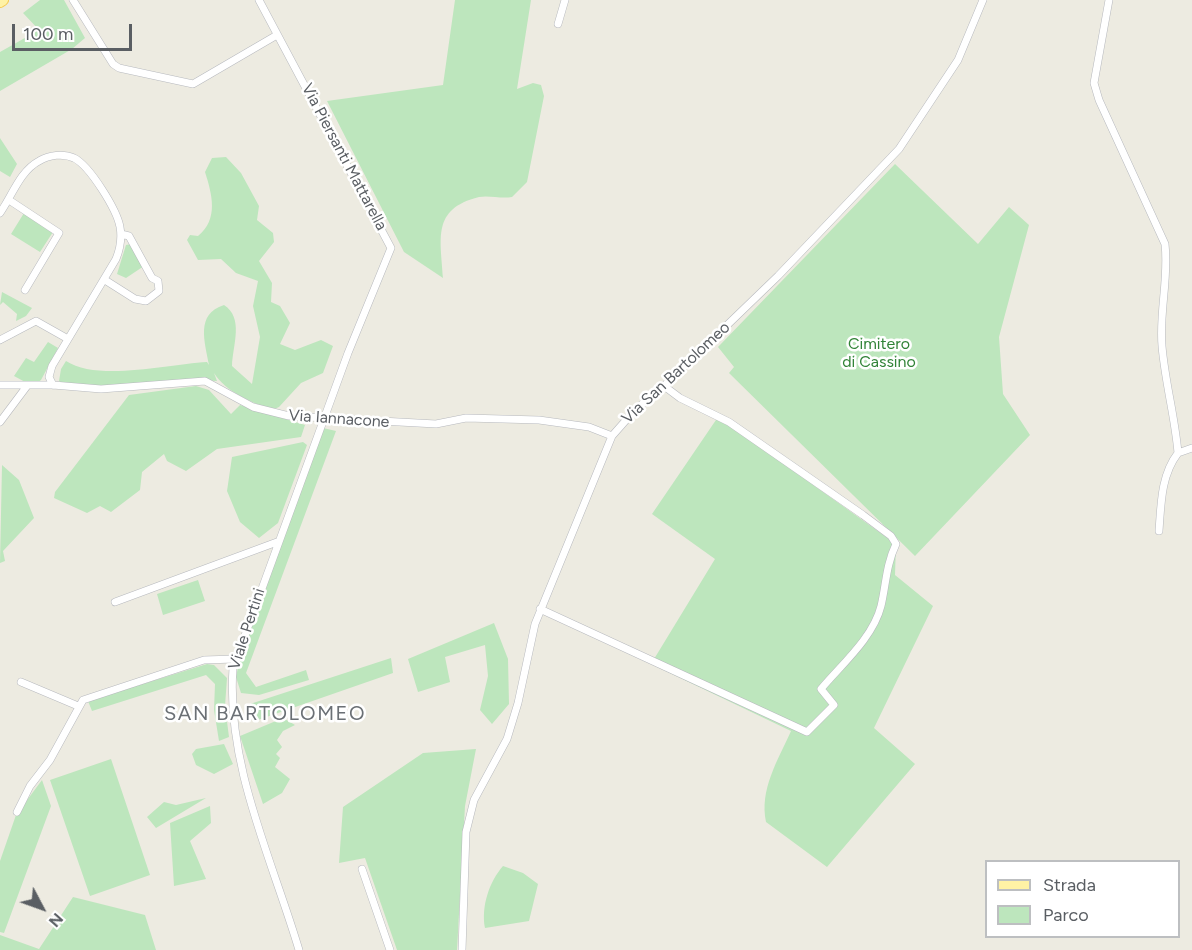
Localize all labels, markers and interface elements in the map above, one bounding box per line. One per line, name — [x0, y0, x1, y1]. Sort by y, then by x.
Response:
scale bar — [15, 12, 135, 50]
text: 100 m — [23, 23, 73, 45]
street label: Via Piersanti Mattarella — [297, 80, 391, 234]
street label: Via San Bartolomeo — [618, 318, 734, 428]
park label: Cimitero di Cassino — [842, 334, 916, 372]
street label: Via Iannacone — [288, 406, 390, 432]
street label: Viale Pertini — [225, 586, 269, 672]
district label: SAN BARTOLOMEO — [164, 702, 366, 726]
legend — [985, 860, 1180, 938]
text: Strada — [1043, 874, 1096, 896]
north arrow — [12, 878, 72, 938]
text: Parco — [1043, 904, 1089, 926]
text: N — [45, 909, 67, 931]

